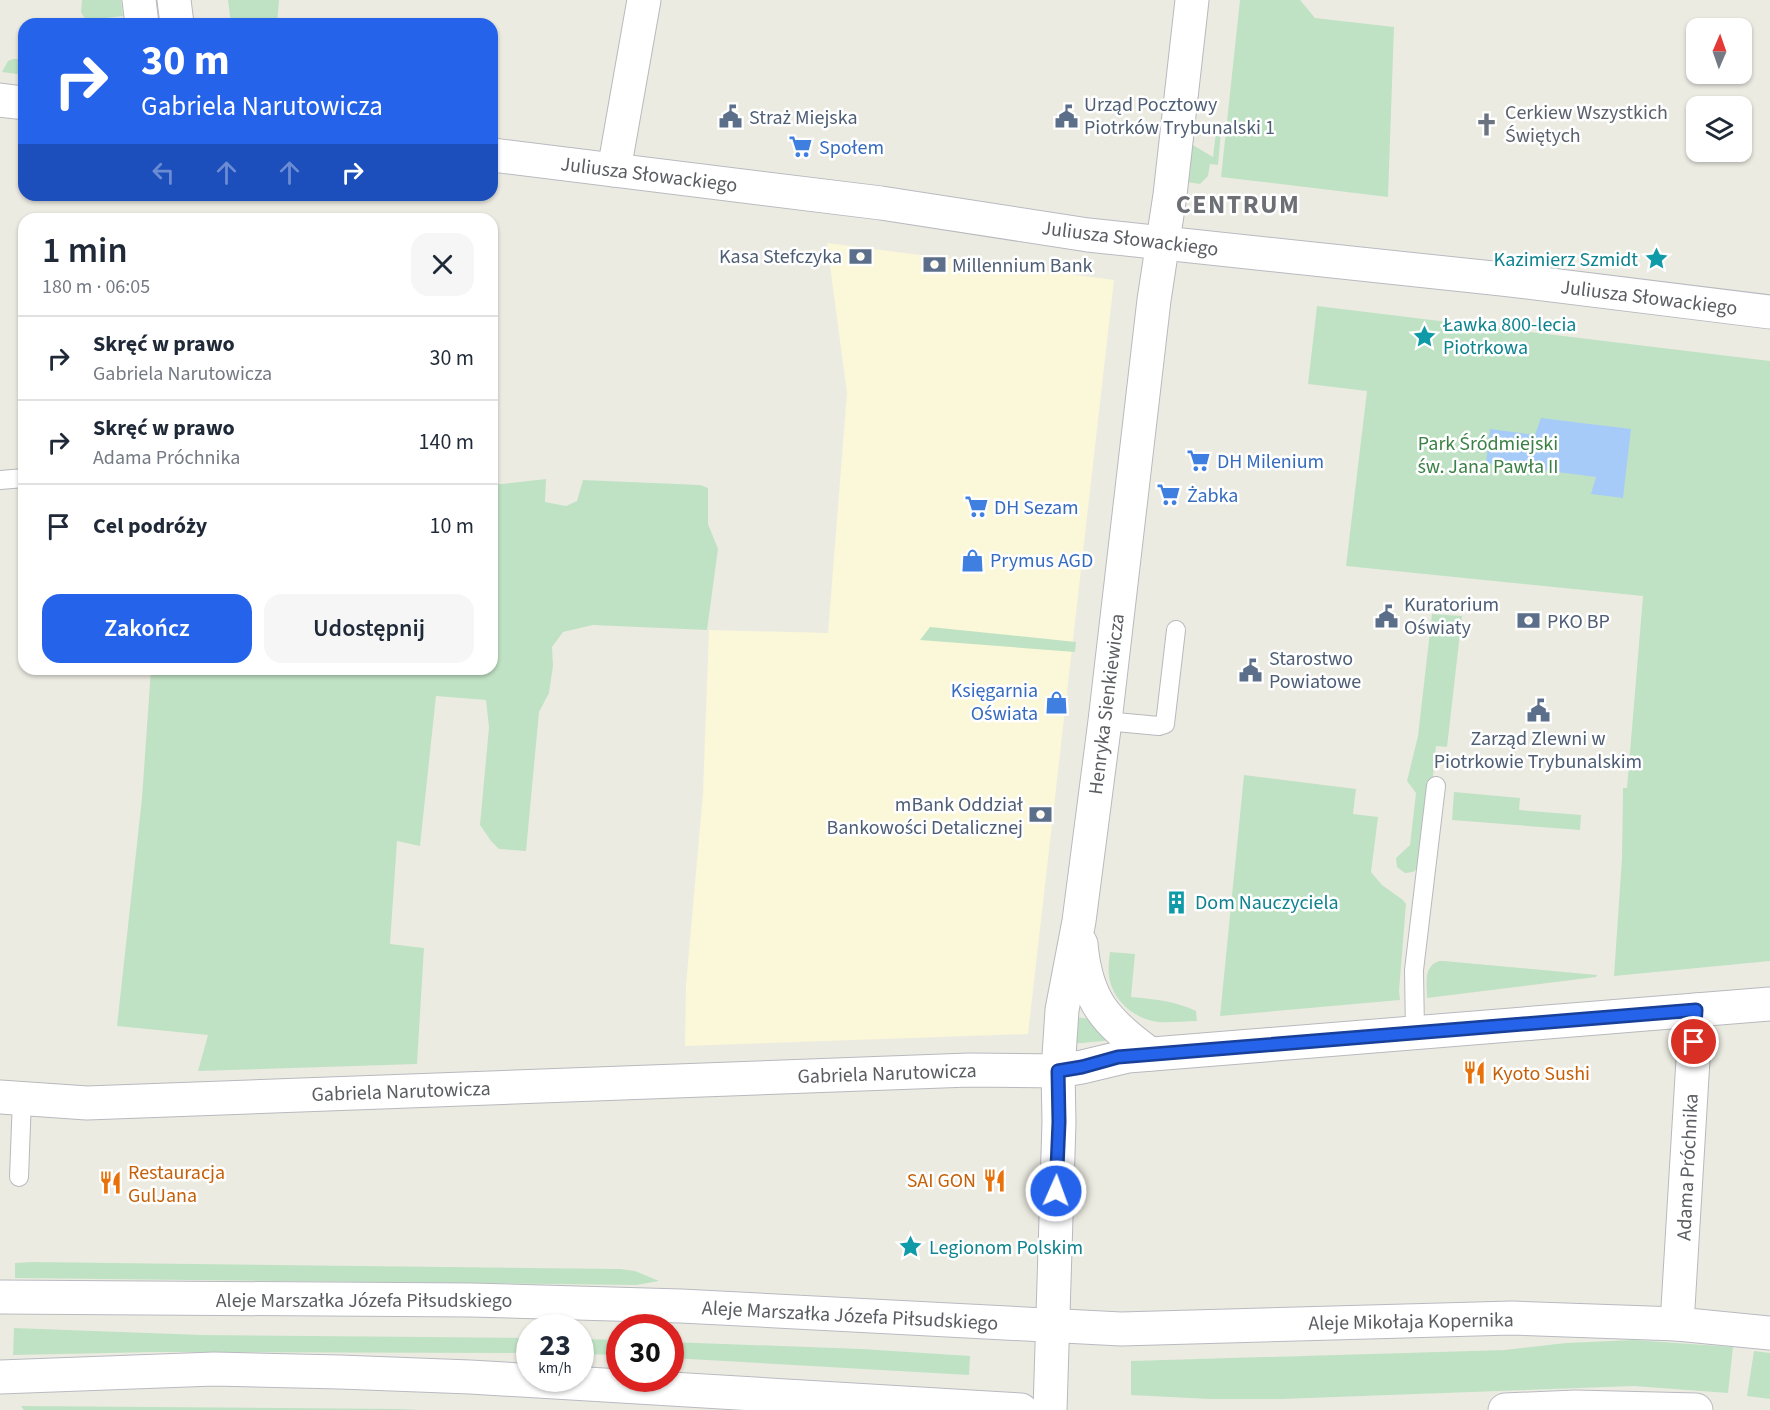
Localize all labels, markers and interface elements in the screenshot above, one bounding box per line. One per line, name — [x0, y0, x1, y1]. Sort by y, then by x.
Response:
north arrow — [1686, 18, 1752, 84]
map controls — [1686, 18, 1752, 162]
text: 30 m — [141, 31, 230, 91]
icon: right — [42, 42, 120, 120]
text: Gabriela Narutowicza — [141, 87, 383, 126]
place label: Urząd Pocztowy Piotrków Trybunalski 1 — [1084, 91, 1275, 142]
button: layers — [1686, 96, 1752, 162]
place label: Cerkiew Wszystkich Świętych — [1505, 99, 1668, 150]
public building icon: Urząd Pocztowy Piotrków Trybunalski 1 — [1053, 103, 1079, 129]
public building icon: Straż Miejska — [718, 104, 744, 130]
place label: Straż Miejska — [749, 104, 858, 132]
church icon: Cerkiew Wszystkich Świętych — [1474, 111, 1500, 137]
supermarket icon: Społem — [788, 134, 814, 160]
place label: Społem — [819, 134, 884, 162]
street label: Juliusza Słowackiego — [559, 150, 739, 200]
icon: left — [147, 156, 180, 189]
icon: ahead — [210, 156, 243, 189]
icon: ahead — [273, 156, 306, 189]
icon: right — [336, 156, 369, 189]
district label: CENTRUM — [1176, 186, 1300, 223]
street label: Juliusza Słowackiego — [1040, 214, 1220, 264]
text: 1 min — [42, 225, 128, 276]
button: close — [411, 233, 474, 296]
place label: Kasa Stefczyka — [719, 243, 842, 271]
bank icon: Kasa Stefczyka — [847, 243, 873, 269]
place label: Kazimierz Szmidt — [1494, 246, 1638, 274]
place icon: Kazimierz Szmidt — [1643, 246, 1669, 272]
bank icon: Millennium Bank — [921, 252, 947, 278]
place label: Millennium Bank — [952, 252, 1093, 280]
text: 180 m · 06:05 — [42, 273, 150, 301]
street label: Juliusza Słowackiego — [1559, 273, 1739, 323]
place label: Ławka 800-lecia Piotrkowa — [1442, 311, 1576, 362]
place icon: Ławka 800-lecia Piotrkowa — [1412, 323, 1438, 349]
text: Skręć w prawo — [93, 328, 235, 360]
icon: right — [42, 342, 75, 375]
text: 30 m — [429, 342, 474, 374]
text: Gabriela Narutowicza — [93, 360, 272, 388]
text: Skręć w prawo — [93, 412, 235, 444]
icon: right — [42, 426, 75, 459]
text: 140 m — [419, 426, 474, 458]
park label: Park Śródmiejski św. Jana Pawła II — [1417, 430, 1559, 481]
text: Adama Próchnika — [93, 444, 240, 472]
supermarket icon: DH Milenium — [1186, 448, 1212, 474]
place label: DH Milenium — [1217, 448, 1324, 476]
supermarket icon: Żabka — [1156, 482, 1182, 508]
place label: Żabka — [1187, 482, 1238, 510]
supermarket icon: DH Sezam — [963, 494, 989, 520]
place label: DH Sezam — [994, 494, 1079, 522]
icon: arrive — [42, 510, 75, 543]
text: Cel podróży — [93, 510, 207, 542]
text: 10 m — [429, 510, 474, 542]
shop icon: Prymus AGD — [959, 547, 985, 573]
place label: Prymus AGD — [990, 547, 1093, 575]
place label: Kuratorium Oświaty — [1404, 591, 1499, 642]
button: Zakończ — [42, 594, 252, 663]
button: Udostępnij — [264, 594, 474, 663]
public building icon: Kuratorium Oświaty — [1373, 603, 1399, 629]
bank icon: PKO BP — [1516, 608, 1542, 634]
place label: PKO BP — [1547, 608, 1610, 636]
street label: Henryka Sienkiewicza — [1082, 612, 1132, 796]
place label: Starostwo Powiatowe — [1269, 645, 1361, 696]
public building icon: Starostwo Powiatowe — [1238, 657, 1264, 683]
place label: Księgarnia Oświata — [951, 677, 1038, 728]
shop icon: Księgarnia Oświata — [1043, 689, 1069, 715]
public building icon: Zarząd Zlewni w Piotrkowie Trybunalskim — [1525, 697, 1551, 723]
place label: Zarząd Zlewni w Piotrkowie Trybunalskim — [1434, 725, 1642, 776]
place label: mBank Oddział Bankowości Detalicznej — [827, 791, 1023, 842]
bank icon: mBank Oddział Bankowości Detalicznej — [1028, 802, 1054, 828]
building icon: Dom Nauczyciela — [1164, 889, 1190, 915]
place label: Dom Nauczyciela — [1195, 889, 1339, 917]
pin — [1668, 1016, 1719, 1067]
icon: arrive — [1677, 1025, 1710, 1058]
street label: Gabriela Narutowicza — [797, 1057, 977, 1091]
restaurant icon: Kyoto Sushi — [1461, 1060, 1487, 1086]
place label: Kyoto Sushi — [1492, 1060, 1590, 1088]
street label: Gabriela Narutowicza — [311, 1075, 491, 1109]
street label: Adama Próchnika — [1670, 1093, 1706, 1241]
place label: Restauracja GulJana — [128, 1159, 225, 1210]
position arrow — [1024, 1159, 1088, 1223]
place label: SAI GON — [907, 1167, 976, 1195]
restaurant icon: SAI GON — [981, 1167, 1007, 1193]
restaurant icon: Restauracja GulJana — [97, 1170, 123, 1196]
place icon: Legionom Polskim — [898, 1234, 924, 1260]
place label: Legionom Polskim — [929, 1234, 1083, 1262]
street label: Aleje Marszałka Józefa Piłsudskiego — [216, 1287, 512, 1315]
street label: Aleje Marszałka Józefa Piłsudskiego — [701, 1294, 999, 1338]
street label: Aleje Mikołaja Kopernika — [1308, 1306, 1514, 1338]
speed limit sign: 30 — [606, 1314, 684, 1392]
text: 23 — [539, 1324, 571, 1367]
text: km/h — [538, 1358, 572, 1379]

